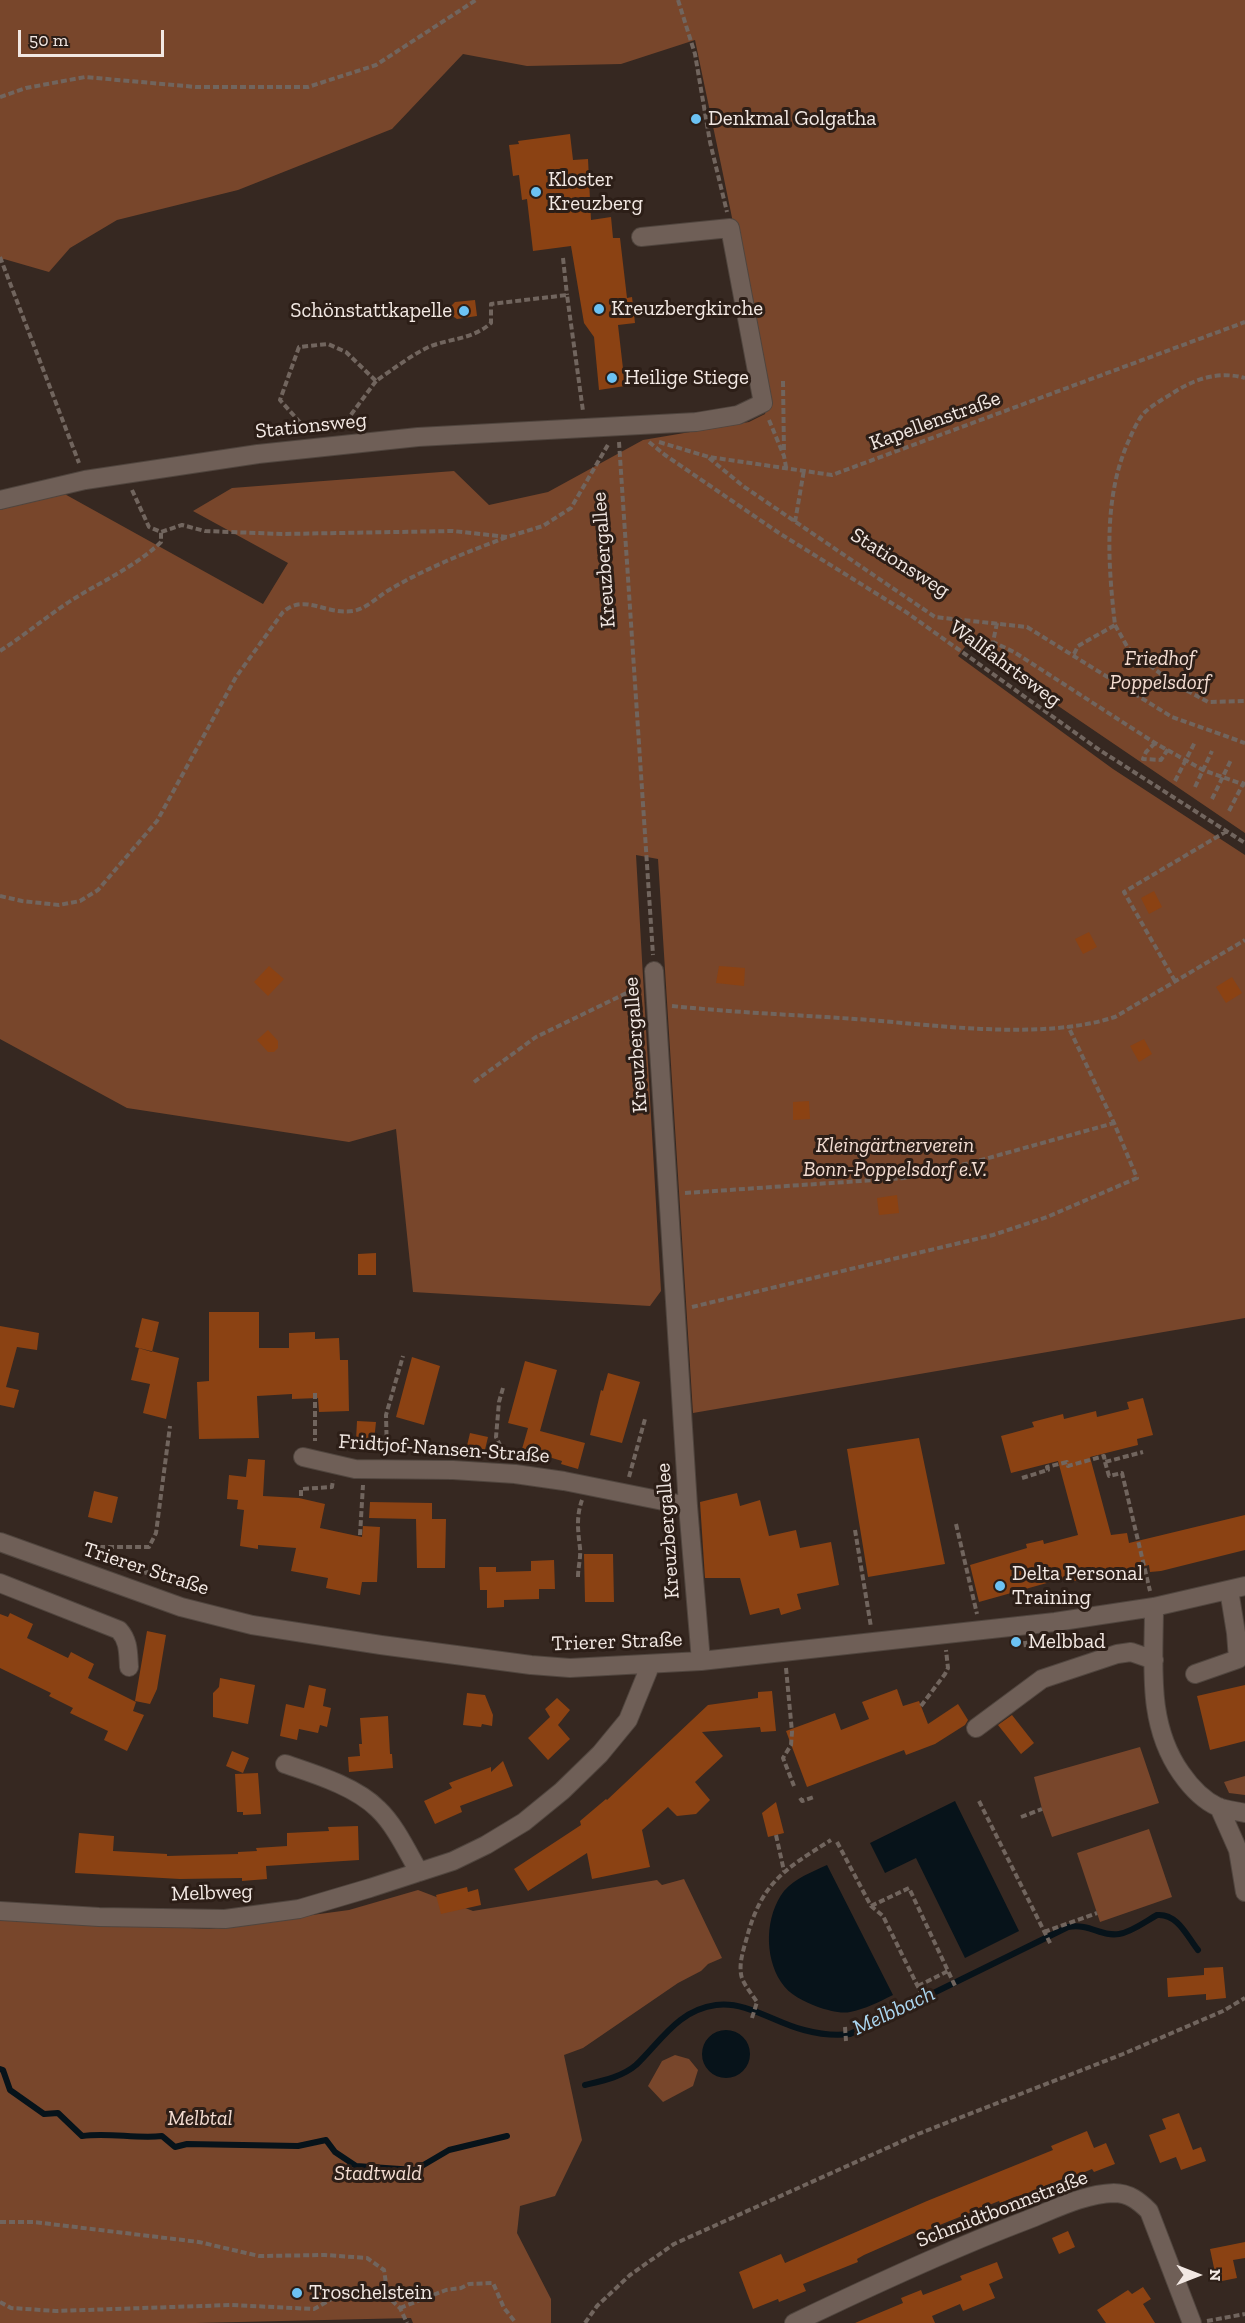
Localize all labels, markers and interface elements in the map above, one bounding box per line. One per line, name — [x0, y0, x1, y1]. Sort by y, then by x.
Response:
scale bar — [21, 18, 166, 56]
text: 50 m — [29, 29, 68, 51]
place label: Denkmal Golgatha — [708, 106, 876, 132]
marker: Denkmal Golgatha — [689, 112, 703, 126]
place label: Kloster Kreuzberg — [548, 167, 643, 217]
marker: Kloster Kreuzberg — [529, 185, 543, 199]
place label: Kreuzbergkirche — [611, 296, 763, 322]
place label: Schönstattkapelle — [290, 298, 452, 324]
marker: Kreuzbergkirche — [592, 302, 606, 316]
marker: Schönstattkapelle — [457, 304, 471, 318]
place label: Heilige Stiege — [624, 365, 749, 391]
marker: Heilige Stiege — [605, 371, 619, 385]
street label: Kapellenstraße — [866, 386, 1004, 456]
street label: Stationsweg — [254, 408, 368, 444]
street label: Kreuzbergallee — [587, 491, 621, 629]
street label: Stationsweg — [846, 523, 954, 603]
street label: Wallfahrtsweg — [944, 615, 1066, 713]
park label: Friedhof Poppelsdorf — [1110, 646, 1210, 696]
street label: Kreuzbergallee — [619, 976, 653, 1114]
park label: Kleingärtnerverein Bonn-Poppelsdorf e.V. — [803, 1133, 987, 1183]
street label: Fridtjof-Nansen-Straße — [338, 1429, 550, 1469]
street label: Kreuzbergallee — [651, 1462, 685, 1600]
street label: Trierer Straße — [80, 1537, 212, 1601]
place label: Delta Personal Training — [1012, 1561, 1143, 1611]
marker: Delta Personal Training — [993, 1579, 1007, 1593]
street label: Trierer Straße — [551, 1627, 683, 1657]
place label: Melbbad — [1028, 1629, 1106, 1655]
marker: Melbbad — [1009, 1635, 1023, 1649]
street label: Melbweg — [171, 1879, 253, 1907]
water label: Melbbach — [849, 1981, 939, 2041]
park label: Melbtal — [167, 2106, 233, 2132]
park label: Stadtwald — [334, 2161, 422, 2187]
street label: Schmidtbonnstraße — [913, 2165, 1091, 2253]
north arrow — [1167, 2245, 1227, 2305]
text: N — [1206, 2269, 1225, 2281]
place label: Troschelstein — [309, 2280, 432, 2306]
marker: Troschelstein — [290, 2286, 304, 2300]

